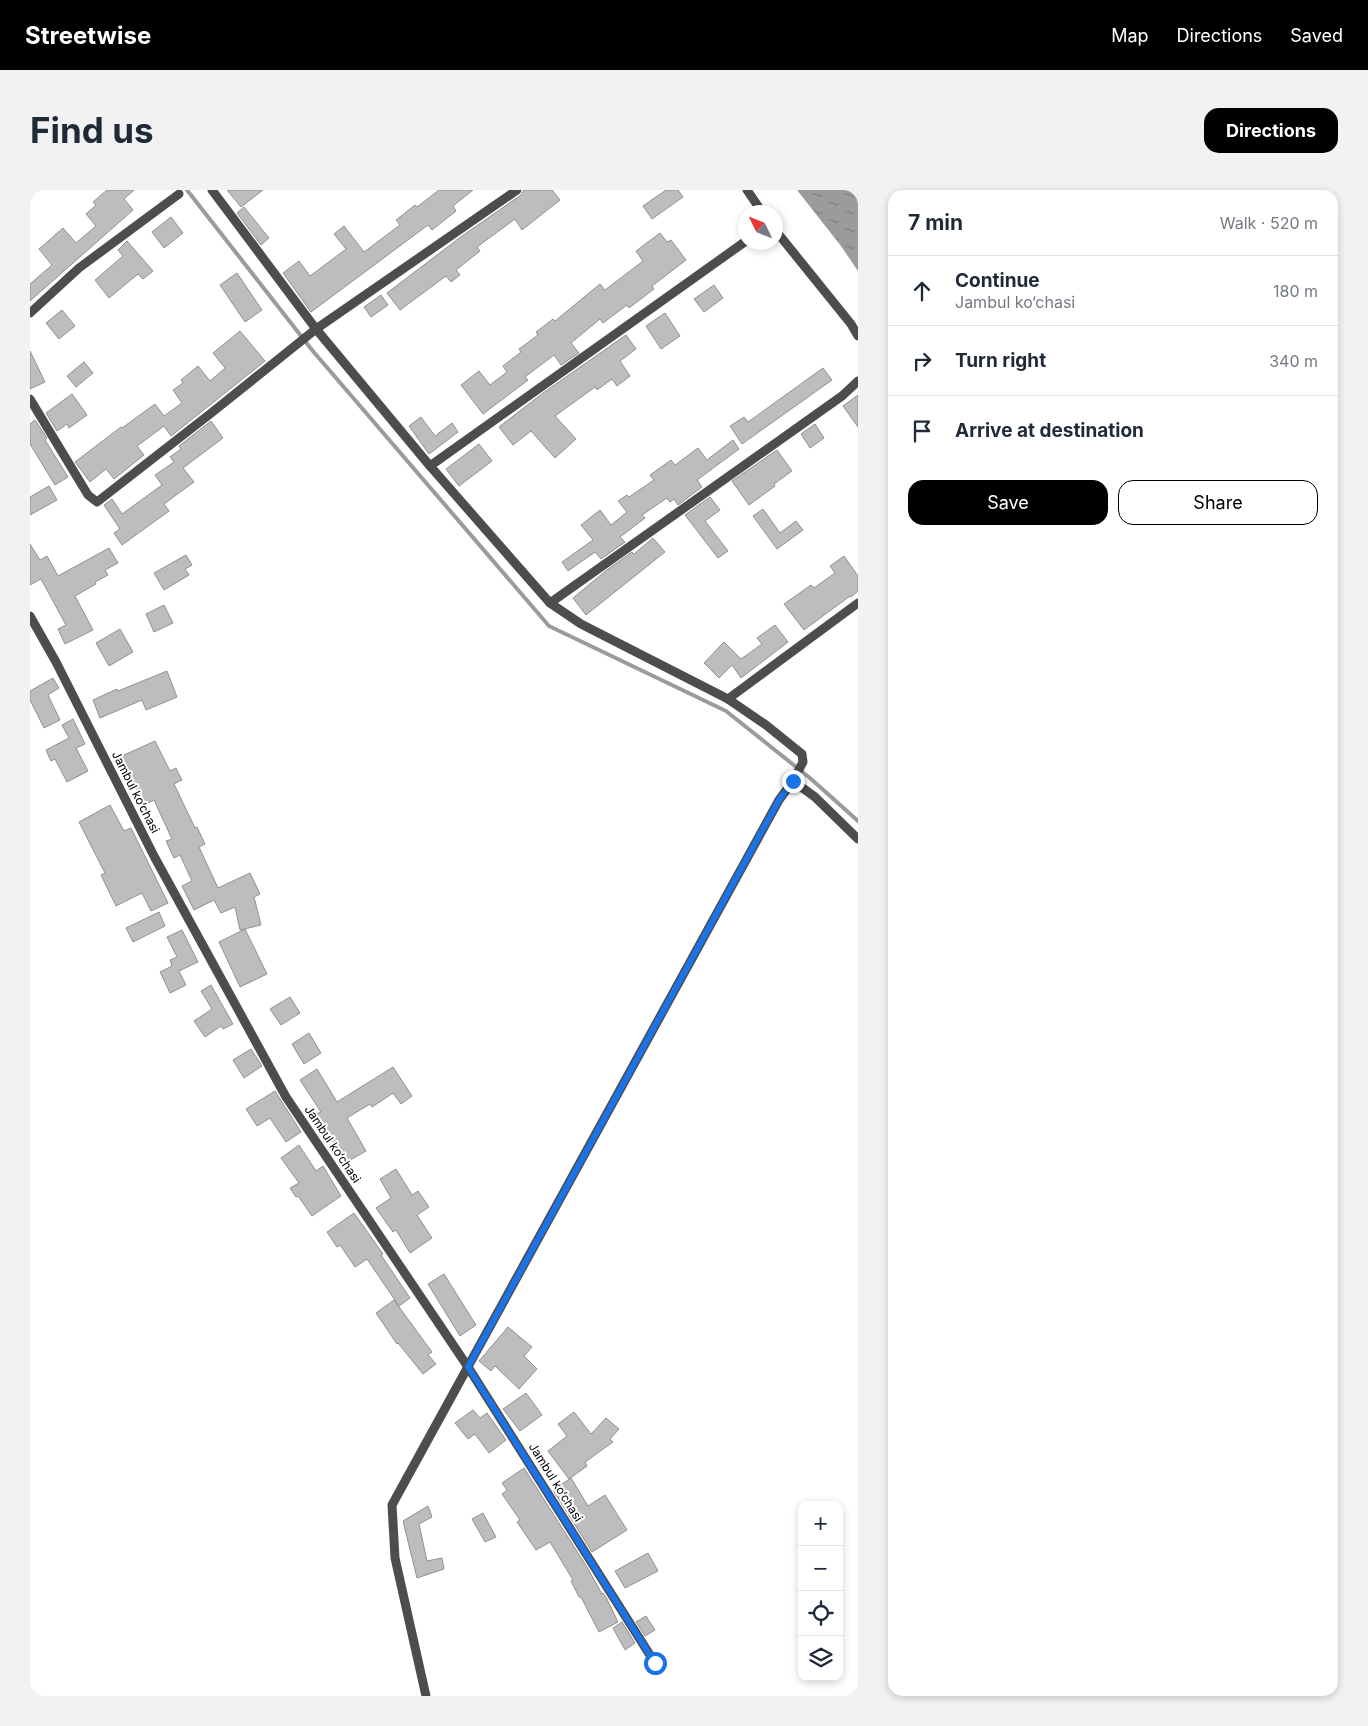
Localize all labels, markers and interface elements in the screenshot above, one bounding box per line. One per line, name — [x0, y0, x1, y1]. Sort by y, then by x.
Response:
text: Streetwise — [25, 21, 151, 50]
text: Map — [1111, 25, 1149, 46]
text: Directions — [1177, 25, 1262, 46]
text: Saved — [1290, 25, 1343, 46]
button: Directions — [1204, 108, 1338, 153]
text: Find us — [30, 109, 154, 151]
north arrow — [738, 205, 783, 250]
text: 7 min — [908, 210, 963, 235]
text: Walk · 520 m — [1220, 213, 1318, 233]
text: Continue — [955, 269, 1040, 292]
icon: ahead — [908, 277, 936, 305]
text: 180 m — [1273, 281, 1318, 301]
text: Jambul ko‘chasi — [955, 292, 1075, 312]
icon: right — [908, 347, 936, 375]
text: Turn right — [955, 349, 1046, 372]
text: 340 m — [1269, 351, 1318, 371]
icon: arrive — [908, 417, 936, 445]
text: Arrive at destination — [955, 419, 1144, 442]
button: Save — [908, 480, 1108, 525]
button: Share — [1118, 480, 1318, 525]
street label: Jambul ko‘chasi — [109, 748, 163, 836]
route end — [782, 770, 805, 793]
street label: Jambul ko‘chasi — [302, 1102, 364, 1186]
street label: Jambul ko‘chasi — [526, 1440, 586, 1524]
map controls — [798, 1501, 843, 1681]
button: + — [798, 1501, 843, 1546]
button: − — [798, 1546, 843, 1591]
button: locate — [798, 1591, 843, 1636]
button: layers — [798, 1636, 843, 1681]
route start — [644, 1652, 667, 1675]

